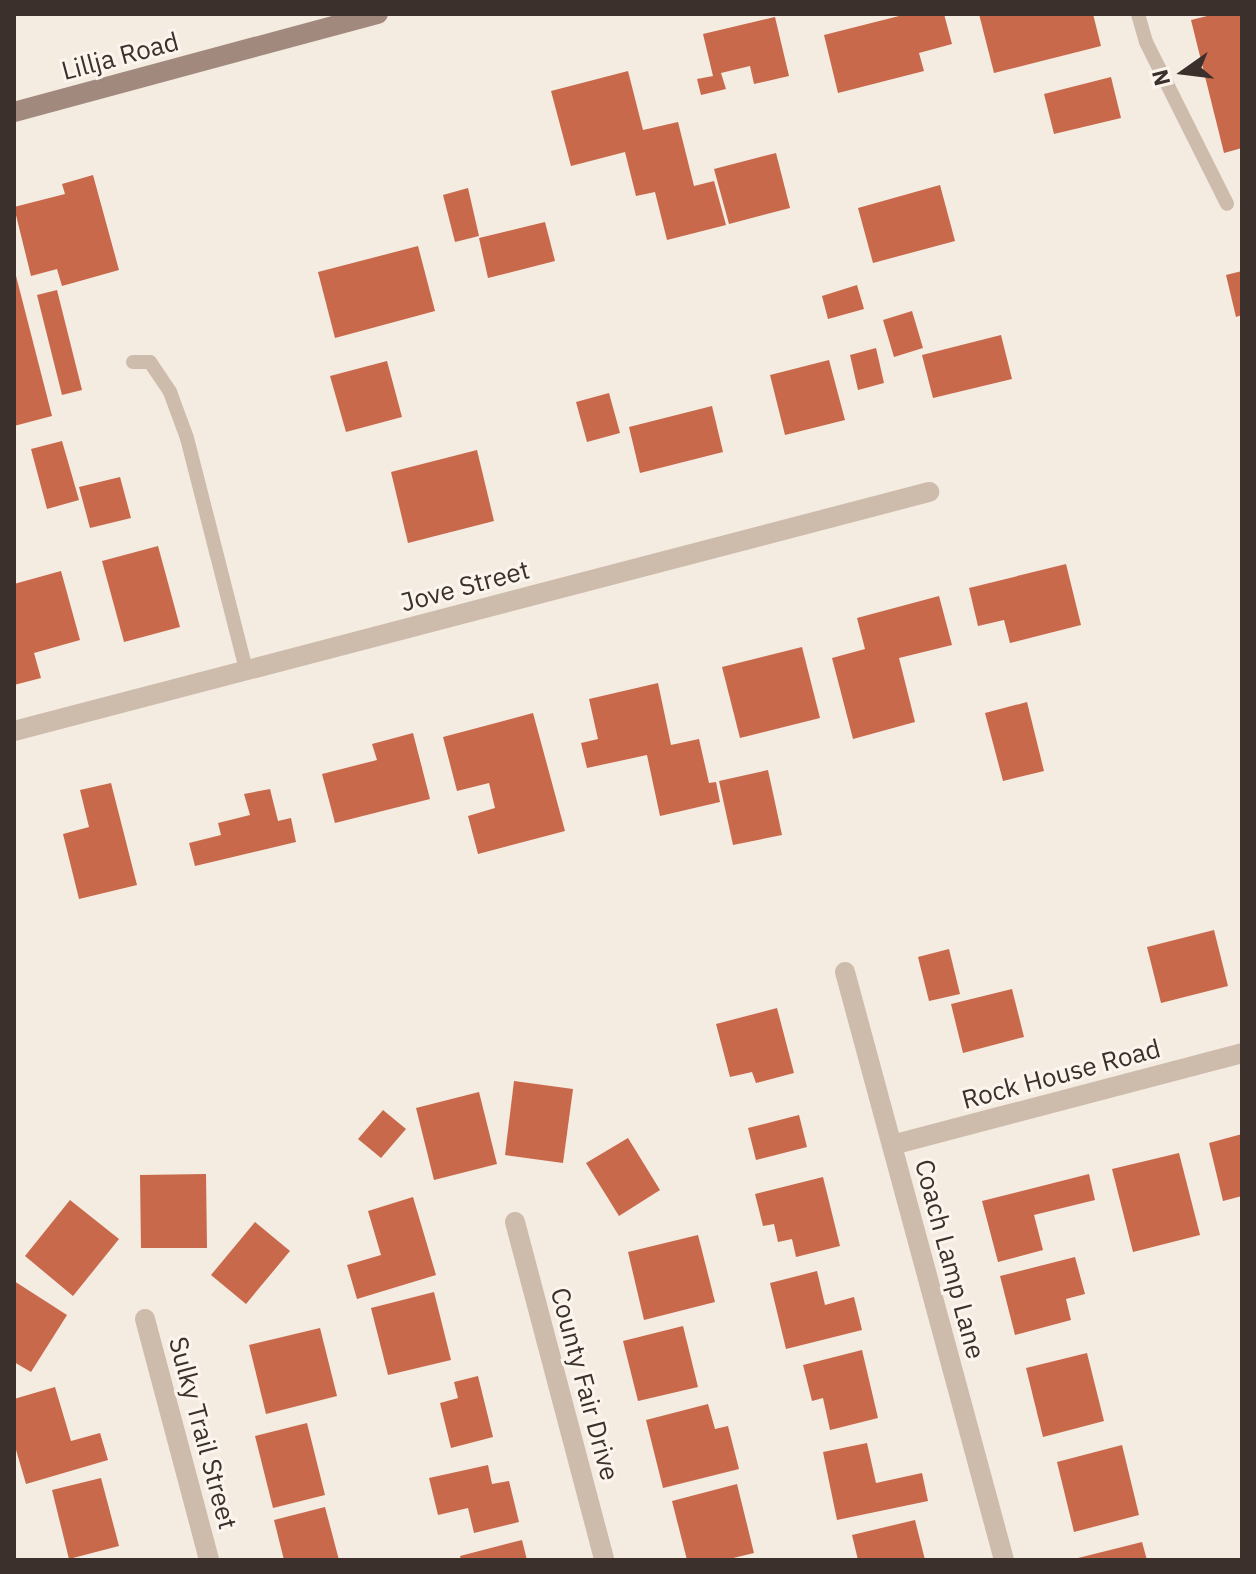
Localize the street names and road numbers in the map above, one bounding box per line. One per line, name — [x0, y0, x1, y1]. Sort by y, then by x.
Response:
street label: Lillja Road — [58, 25, 182, 87]
street label: Jove Street — [397, 554, 533, 618]
street label: Rock House Road — [958, 1032, 1164, 1116]
street label: Coach Lamp Lane — [908, 1156, 992, 1362]
street label: County Fair Drive — [544, 1284, 626, 1484]
street label: Sulky Trail Street — [162, 1333, 244, 1533]

